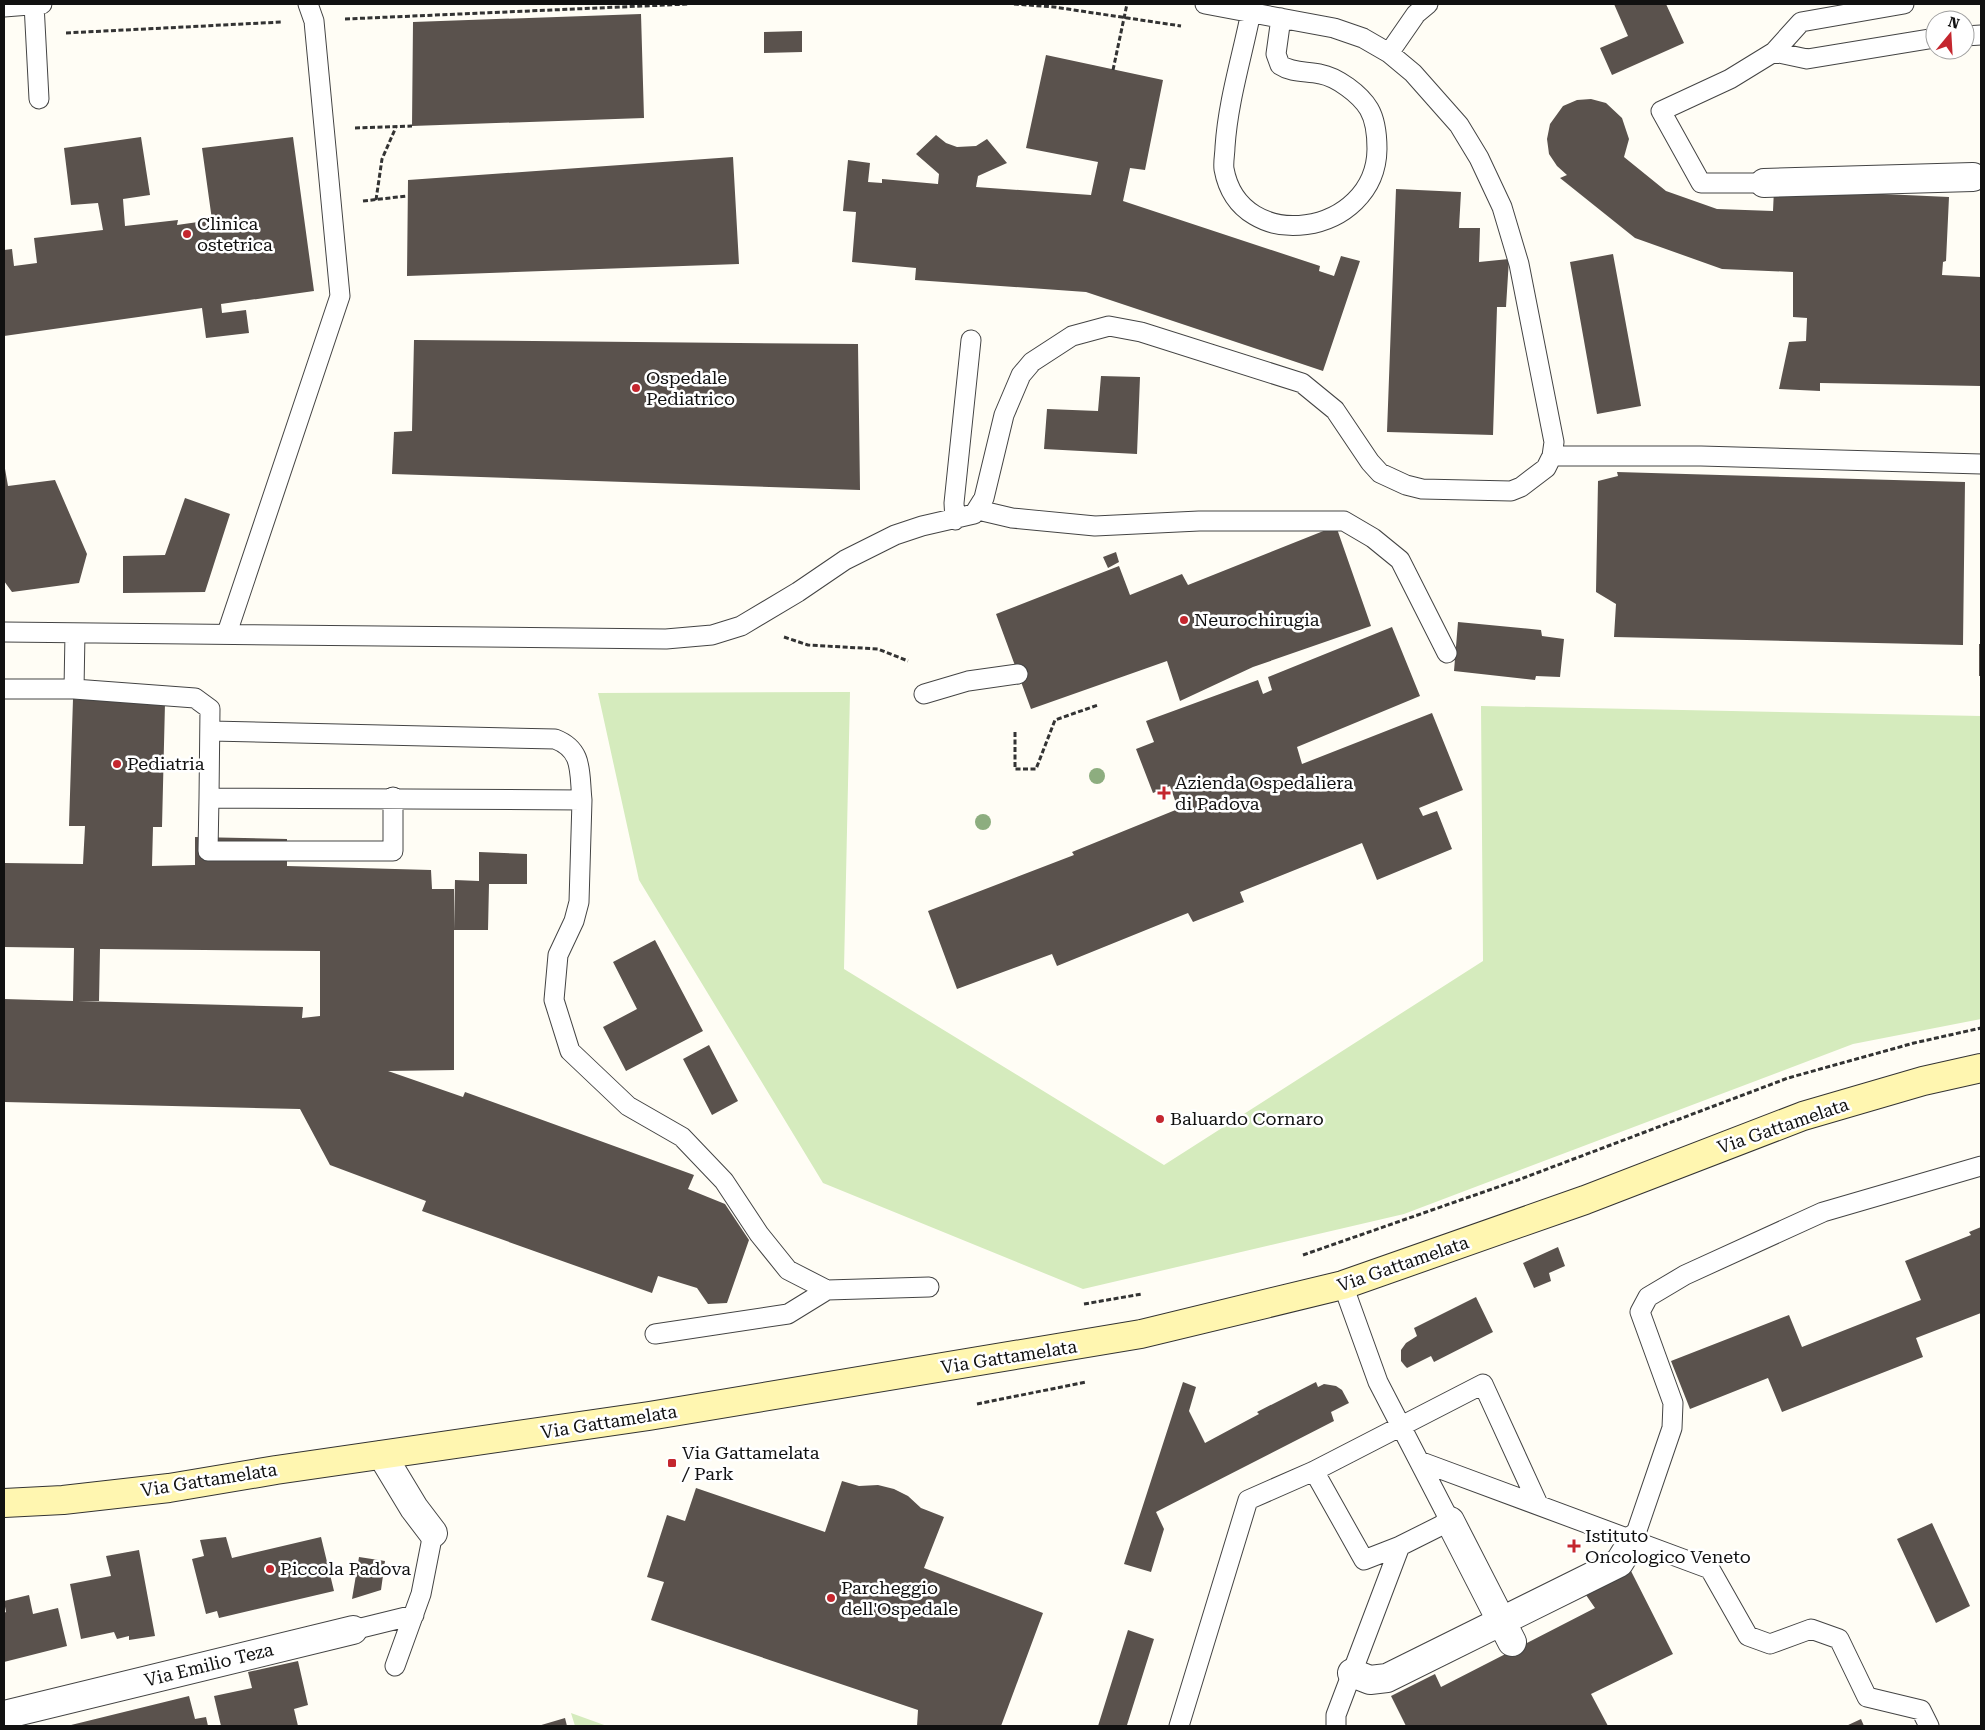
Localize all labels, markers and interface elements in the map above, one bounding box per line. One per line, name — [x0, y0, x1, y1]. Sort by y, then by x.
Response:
north arrow — [1925, 10, 1975, 60]
text: N — [1946, 13, 1962, 32]
place label: Clinica ostetrica — [197, 213, 273, 255]
marker: Clinica ostetrica — [181, 228, 193, 240]
place label: Ospedale Pediatrico — [646, 367, 735, 409]
marker: Ospedale Pediatrico — [630, 382, 642, 394]
place label: Neurochirugia — [1194, 609, 1320, 630]
marker: Neurochirugia — [1178, 614, 1190, 626]
place label: Pediatria — [127, 753, 205, 774]
marker: Pediatria — [111, 758, 123, 770]
place label: Azienda Ospedaliera di Padova — [1175, 772, 1353, 814]
marker: Azienda Ospedaliera di Padova — [1157, 786, 1171, 800]
street label: Via Gattamelata — [1714, 1093, 1851, 1158]
place label: Baluardo Cornaro — [1170, 1108, 1324, 1129]
marker: Baluardo Cornaro — [1154, 1113, 1166, 1125]
street label: Via Gattamelata — [1334, 1231, 1471, 1296]
street label: Via Gattamelata — [939, 1335, 1079, 1378]
street label: Via Gattamelata — [539, 1400, 679, 1443]
place label: Via Gattamelata / Park — [681, 1442, 820, 1484]
marker: Via Gattamelata / Park — [666, 1457, 678, 1469]
street label: Via Gattamelata — [139, 1458, 279, 1501]
place label: Istituto Oncologico Veneto — [1585, 1525, 1751, 1567]
marker: Istituto Oncologico Veneto — [1567, 1539, 1581, 1553]
place label: Piccola Padova — [280, 1558, 411, 1579]
marker: Piccola Padova — [264, 1563, 276, 1575]
place label: Parcheggio dell'Ospedale — [841, 1577, 958, 1619]
marker: Parcheggio dell'Ospedale — [825, 1592, 837, 1604]
street label: Via Emilio Teza — [142, 1638, 276, 1691]

